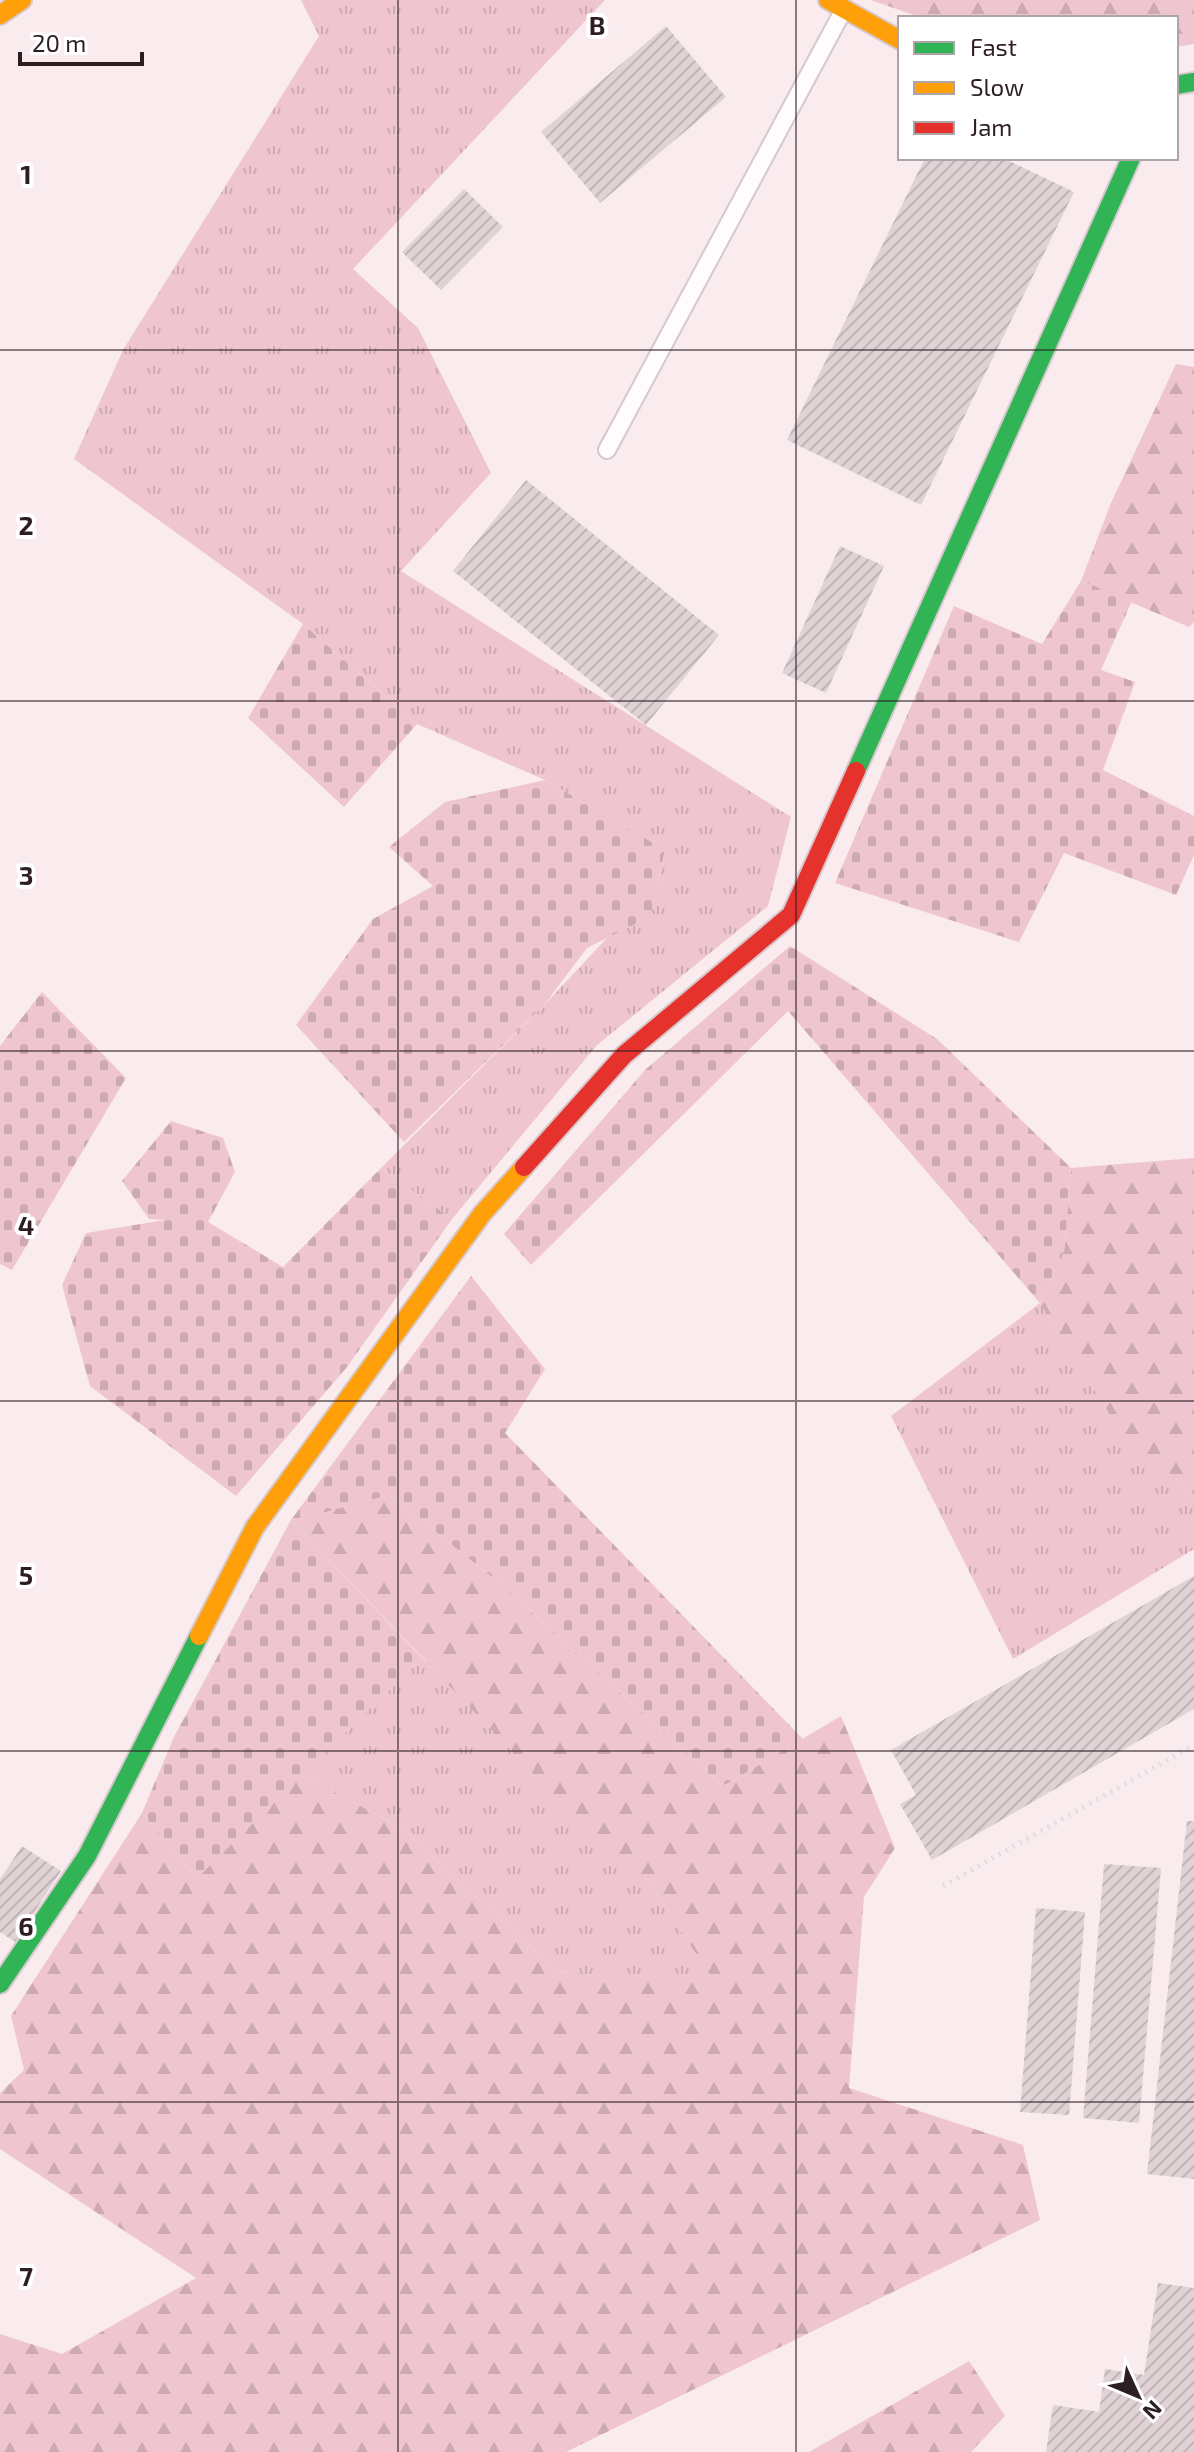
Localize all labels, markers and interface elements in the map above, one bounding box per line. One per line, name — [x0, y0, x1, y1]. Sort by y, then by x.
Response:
text: B — [589, 9, 605, 40]
scale bar — [20, 16, 142, 66]
legend — [898, 16, 1178, 160]
text: 20 m — [32, 28, 86, 57]
text: Fast — [970, 32, 1017, 61]
text: Slow — [970, 72, 1024, 101]
text: Jam — [970, 112, 1012, 141]
text: 1 — [20, 158, 32, 189]
text: 2 — [18, 509, 34, 540]
text: 3 — [19, 859, 33, 890]
text: 4 — [18, 1209, 34, 1240]
text: 5 — [19, 1559, 33, 1590]
text: 6 — [18, 1910, 34, 1941]
text: 7 — [19, 2260, 33, 2291]
north arrow — [1098, 2356, 1178, 2436]
text: N — [1138, 2396, 1168, 2425]

